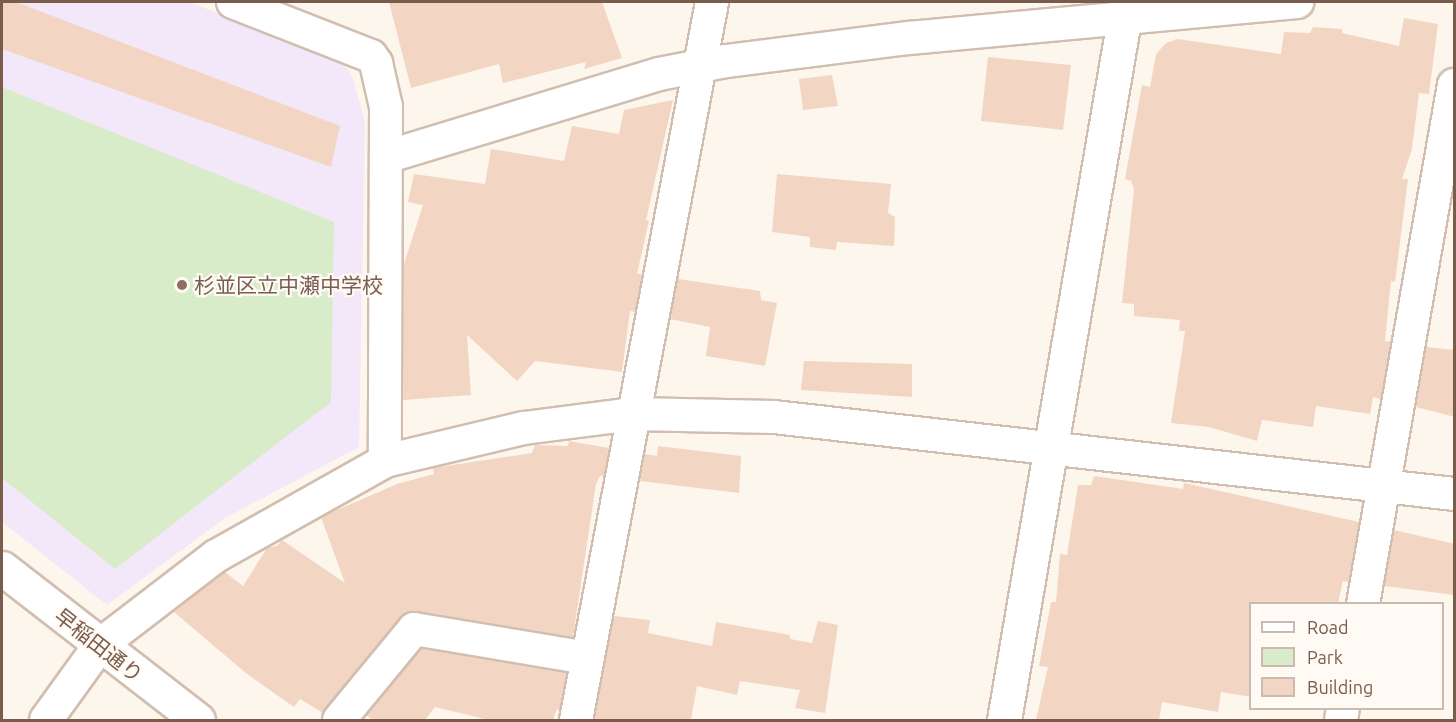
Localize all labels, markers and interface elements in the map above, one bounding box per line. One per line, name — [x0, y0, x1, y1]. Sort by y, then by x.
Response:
place label: 杉並区立中瀬中学校 — [194, 272, 383, 298]
marker: 杉並区立中瀬中学校 — [175, 278, 189, 292]
legend — [1249, 602, 1444, 710]
street label: 早稲田通り — [50, 603, 148, 687]
text: Road — [1307, 617, 1349, 637]
text: Park — [1307, 647, 1343, 667]
text: Building — [1307, 677, 1373, 697]

